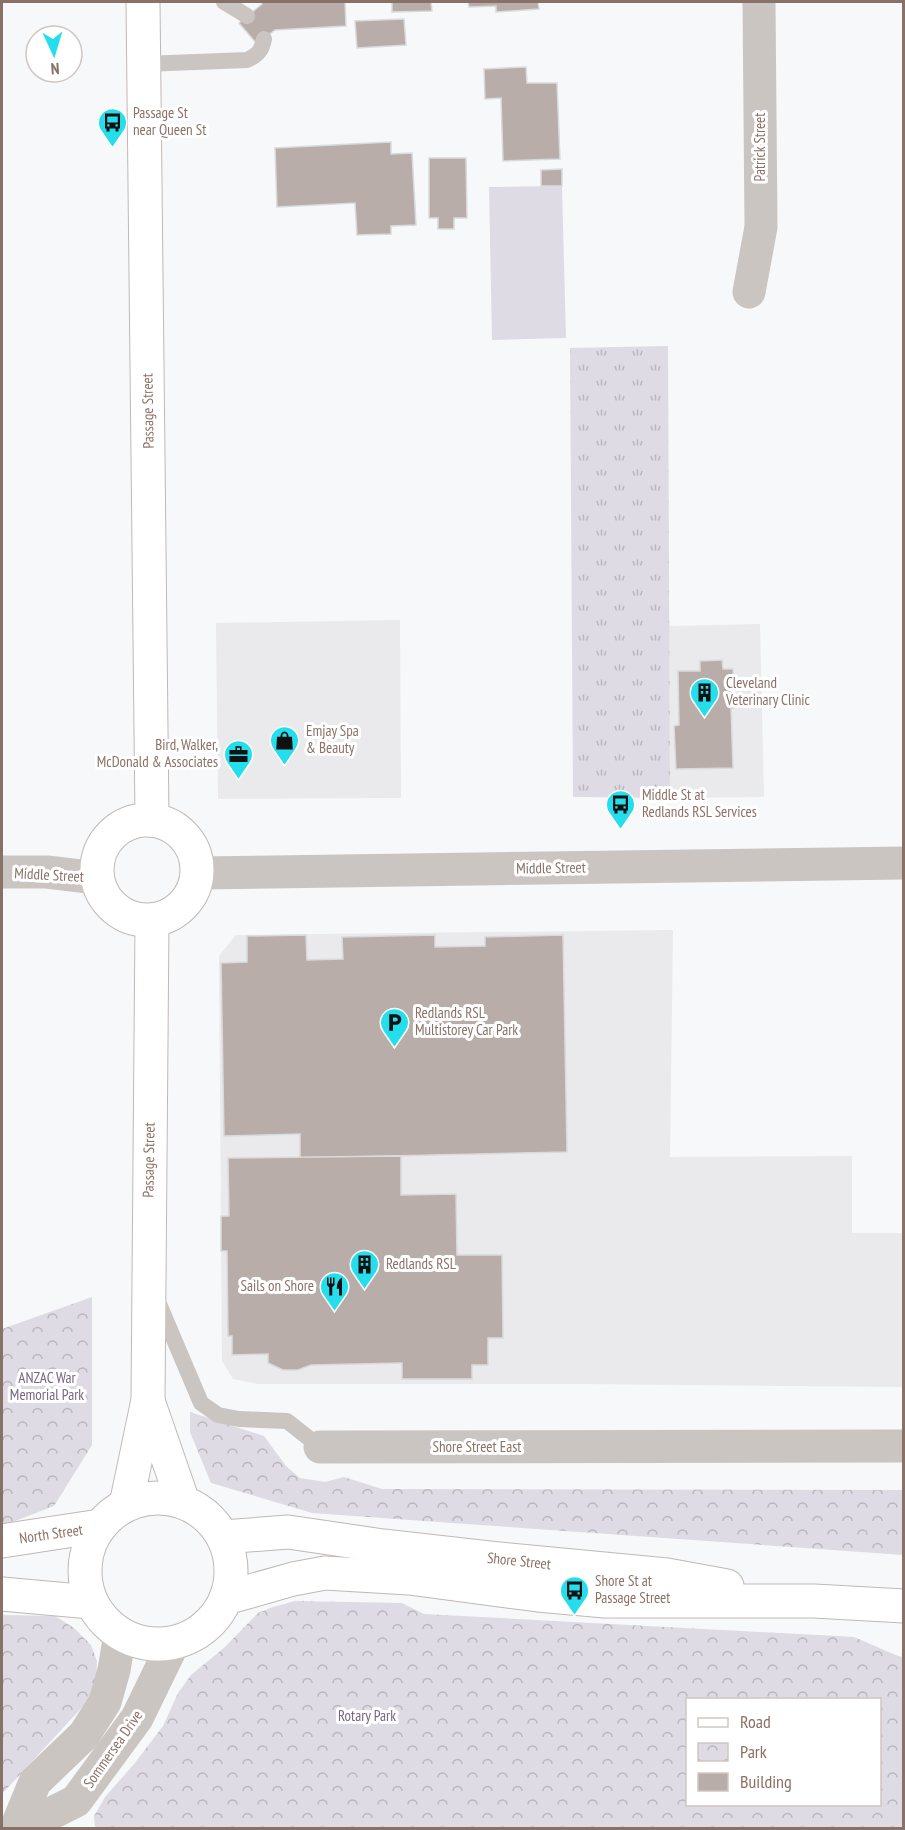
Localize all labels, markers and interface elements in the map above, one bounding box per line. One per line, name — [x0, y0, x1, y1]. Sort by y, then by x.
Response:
north arrow — [24, 24, 84, 84]
text: N — [50, 59, 60, 79]
place label: Passage St near Queen St — [133, 103, 206, 139]
bus stop icon: Passage St near Queen St — [96, 106, 128, 148]
street label: Patrick Street — [750, 113, 769, 181]
street label: Passage Street — [137, 373, 158, 449]
place label: Cleveland Veterinary Clinic — [725, 673, 811, 709]
building icon: Cleveland Veterinary Clinic — [689, 676, 721, 718]
place label: Emjay Spa & Beauty — [306, 721, 359, 757]
shop icon: Emjay Spa & Beauty — [269, 724, 301, 766]
place label: Bird, Walker, McDonald & Associates — [97, 735, 218, 771]
office icon: Bird, Walker, McDonald & Associates — [223, 738, 255, 780]
place label: Middle St at Redlands RSL Services — [642, 785, 757, 821]
bus stop icon: Middle St at Redlands RSL Services — [605, 788, 637, 830]
street label: Middle Street — [516, 857, 586, 878]
street label: Middle Street — [14, 863, 84, 886]
place label: Redlands RSL Multistorey Car Park — [415, 1003, 518, 1039]
parking icon: Redlands RSL Multistorey Car Park — [378, 1006, 410, 1048]
street label: Passage Street — [138, 1122, 159, 1198]
building icon: Redlands RSL — [349, 1248, 381, 1290]
place label: Redlands RSL — [386, 1254, 457, 1273]
restaurant icon: Sails on Shore — [319, 1270, 351, 1312]
place label: Sails on Shore — [241, 1276, 314, 1295]
park label: ANZAC War Memorial Park — [10, 1368, 84, 1404]
street label: Shore Street East — [433, 1437, 521, 1456]
street label: North Street — [18, 1520, 84, 1547]
street label: Shore Street — [486, 1548, 552, 1573]
place label: Shore St at Passage Street — [595, 1571, 670, 1607]
bus stop icon: Shore St at Passage Street — [558, 1574, 590, 1616]
legend — [686, 1698, 881, 1806]
street label: Sommersea Drive — [79, 1706, 146, 1791]
park label: Rotary Park — [338, 1706, 396, 1725]
text: Road — [740, 1710, 771, 1733]
text: Park — [740, 1740, 767, 1763]
text: Building — [740, 1770, 792, 1793]

